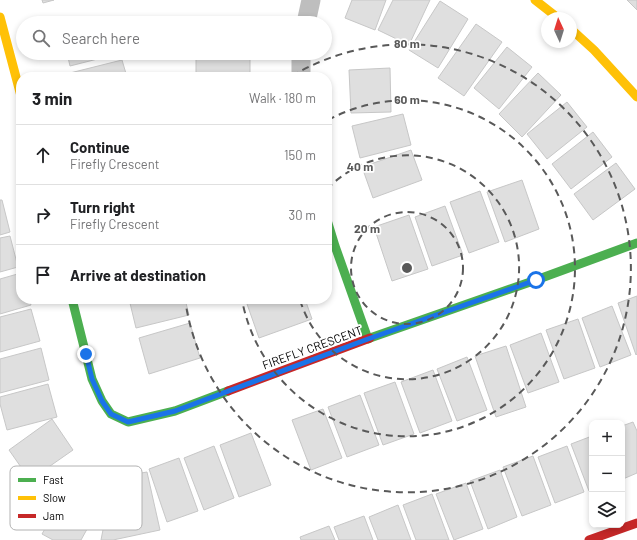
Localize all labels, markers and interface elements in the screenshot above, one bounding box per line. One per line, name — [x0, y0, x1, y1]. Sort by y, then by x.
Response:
north arrow — [541, 12, 577, 48]
search box — [16, 16, 332, 60]
icon: search — [30, 27, 52, 49]
text: Search here — [62, 29, 140, 47]
text: 80 m — [394, 36, 420, 50]
text: 3 min — [32, 88, 72, 108]
text: Walk · 180 m — [249, 90, 316, 106]
text: 60 m — [394, 92, 420, 106]
text: Continue — [70, 138, 130, 156]
icon: ahead — [32, 144, 54, 166]
text: 150 m — [284, 147, 316, 163]
text: Firefly Crescent — [70, 156, 160, 172]
text: 40 m — [347, 159, 373, 173]
text: Turn right — [70, 198, 135, 216]
icon: right — [32, 204, 54, 226]
text: 30 m — [289, 207, 316, 223]
text: Firefly Crescent — [70, 216, 160, 232]
text: 20 m — [354, 221, 380, 235]
centre of rings — [400, 261, 414, 275]
icon: arrive — [32, 264, 54, 286]
text: Arrive at destination — [70, 266, 206, 284]
route start — [527, 271, 545, 289]
street label: FIREFLY CRESCENT — [260, 322, 364, 372]
route end — [77, 345, 95, 363]
map controls — [589, 420, 625, 528]
button: + — [589, 420, 625, 456]
button: − — [589, 456, 625, 492]
legend — [10, 466, 142, 530]
text: Fast — [43, 473, 64, 486]
text: Slow — [43, 491, 66, 504]
button: layers — [589, 492, 625, 528]
text: Jam — [43, 509, 64, 522]

